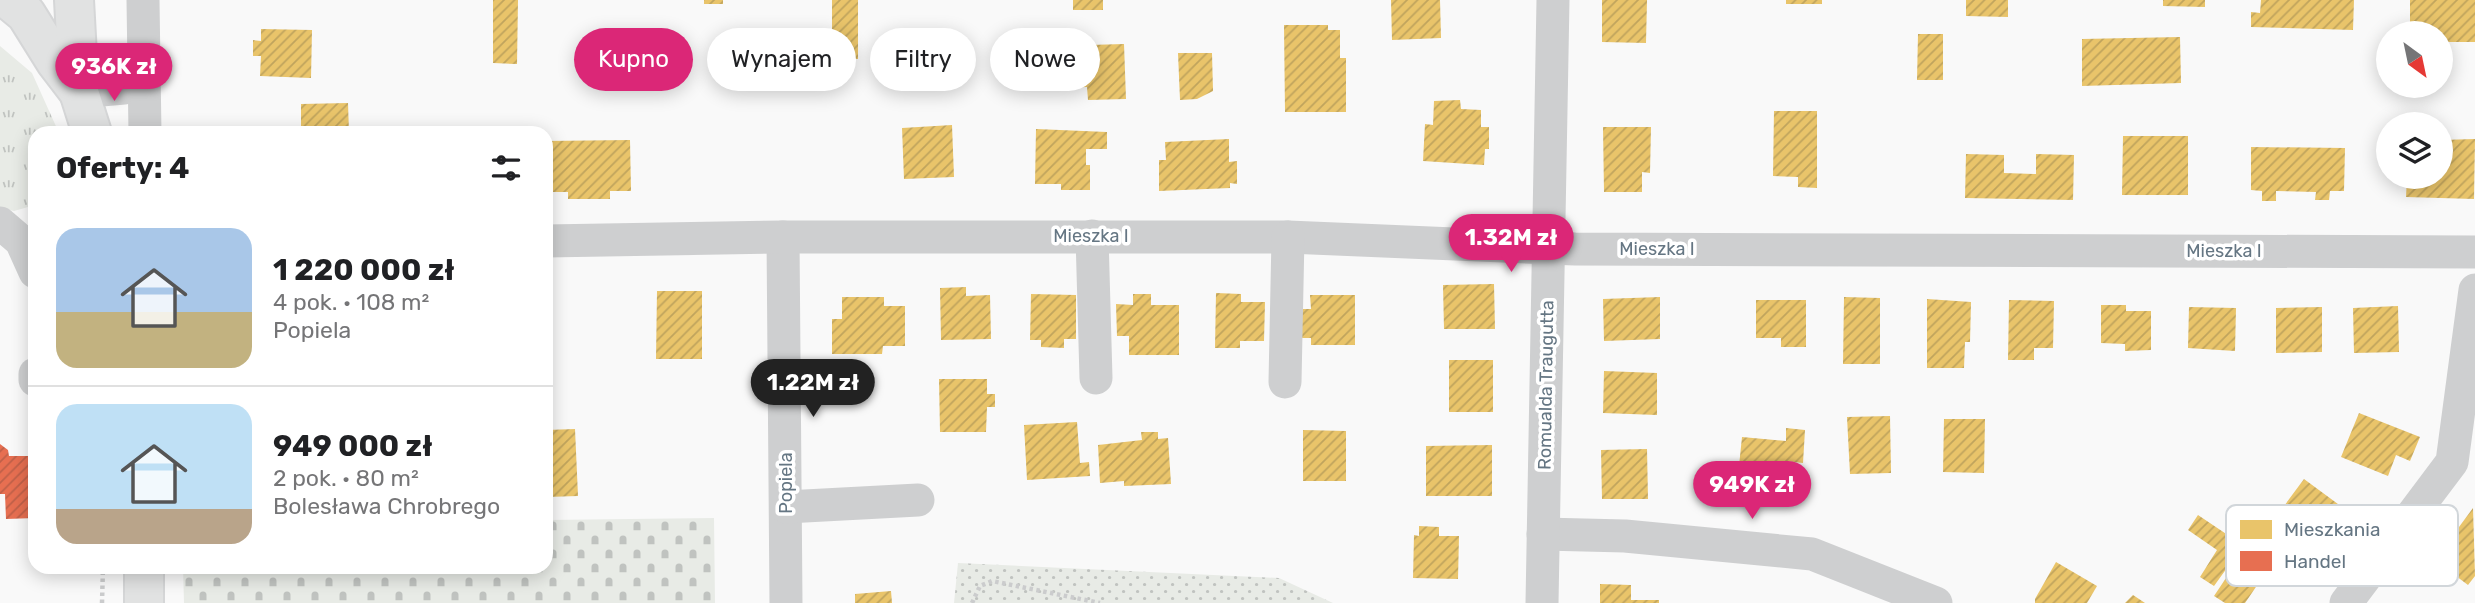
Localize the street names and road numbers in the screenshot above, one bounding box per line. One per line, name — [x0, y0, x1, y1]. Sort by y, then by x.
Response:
street label: Mieszka I — [1053, 225, 1129, 247]
street label: Mieszka I — [1619, 238, 1695, 260]
street label: Mieszka I — [2186, 240, 2262, 262]
street label: Romualda Traugutta — [1534, 300, 1558, 470]
street label: Popiela — [775, 452, 797, 514]

